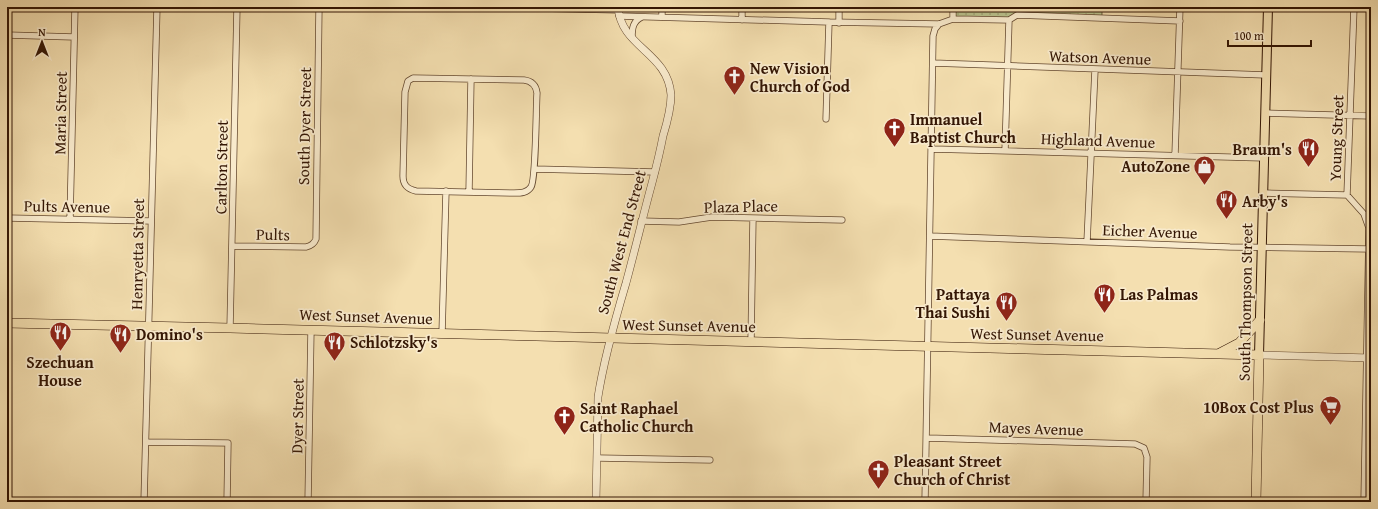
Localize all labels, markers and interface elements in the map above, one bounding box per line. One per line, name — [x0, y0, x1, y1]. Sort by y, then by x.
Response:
north arrow — [22, 22, 62, 62]
scale bar — [1228, 22, 1311, 48]
text: N — [38, 24, 46, 40]
text: 100 m — [1234, 27, 1264, 44]
street label: Watson Avenue — [1048, 43, 1152, 71]
place label: New Vision Church of God — [750, 56, 851, 98]
church icon: New Vision Church of God — [722, 64, 748, 97]
street label: South Dyer Street — [291, 66, 317, 185]
street label: Maria Street — [47, 71, 73, 155]
street label: Young Street — [1322, 94, 1350, 182]
place label: Immanuel Baptist Church — [910, 107, 1017, 149]
church icon: Immanuel Baptist Church — [882, 115, 908, 148]
street label: Carlton Street — [208, 119, 234, 214]
street label: Highland Avenue — [1040, 126, 1156, 154]
restaurant icon: Braum's — [1295, 136, 1321, 169]
place label: Braum's — [1232, 137, 1292, 161]
shop icon: AutoZone — [1192, 153, 1218, 186]
place label: AutoZone — [1121, 154, 1190, 178]
street label: South West End Street — [590, 167, 652, 317]
restaurant icon: Arby's — [1213, 188, 1239, 221]
place label: Arby's — [1242, 189, 1288, 213]
street label: Pults Avenue — [24, 193, 110, 219]
street label: Plaza Place — [704, 193, 778, 219]
street label: Henryetta Street — [124, 198, 150, 310]
street label: Eicher Avenue — [1102, 217, 1198, 245]
street label: Pults — [256, 222, 290, 246]
street label: South Thompson Street — [1232, 222, 1258, 381]
restaurant icon: Las Palmas — [1091, 281, 1117, 314]
place label: Pattaya Thai Sushi — [916, 282, 991, 324]
place label: Las Palmas — [1120, 282, 1198, 306]
restaurant icon: Pattaya Thai Sushi — [993, 290, 1019, 323]
street label: West Sunset Avenue — [299, 302, 433, 330]
street label: West Sunset Avenue — [622, 312, 756, 338]
restaurant icon: Szechuan House — [47, 319, 73, 352]
restaurant icon: Domino's — [107, 321, 133, 354]
street label: West Sunset Avenue — [970, 321, 1104, 347]
place label: Domino's — [136, 322, 203, 346]
restaurant icon: Schlotzsky's — [322, 329, 348, 362]
place label: Schlotzsky's — [350, 330, 438, 354]
place label: Szechuan House — [26, 350, 94, 392]
street label: Dyer Street — [284, 378, 310, 454]
supermarket icon: 10Box Cost Plus — [1317, 394, 1343, 427]
place label: 10Box Cost Plus — [1203, 395, 1314, 419]
place label: Saint Raphael Catholic Church — [580, 396, 694, 438]
church icon: Saint Raphael Catholic Church — [552, 404, 578, 437]
street label: Mayes Avenue — [988, 414, 1084, 442]
place label: Pleasant Street Church of Christ — [894, 449, 1010, 491]
church icon: Pleasant Street Church of Christ — [865, 457, 891, 490]

